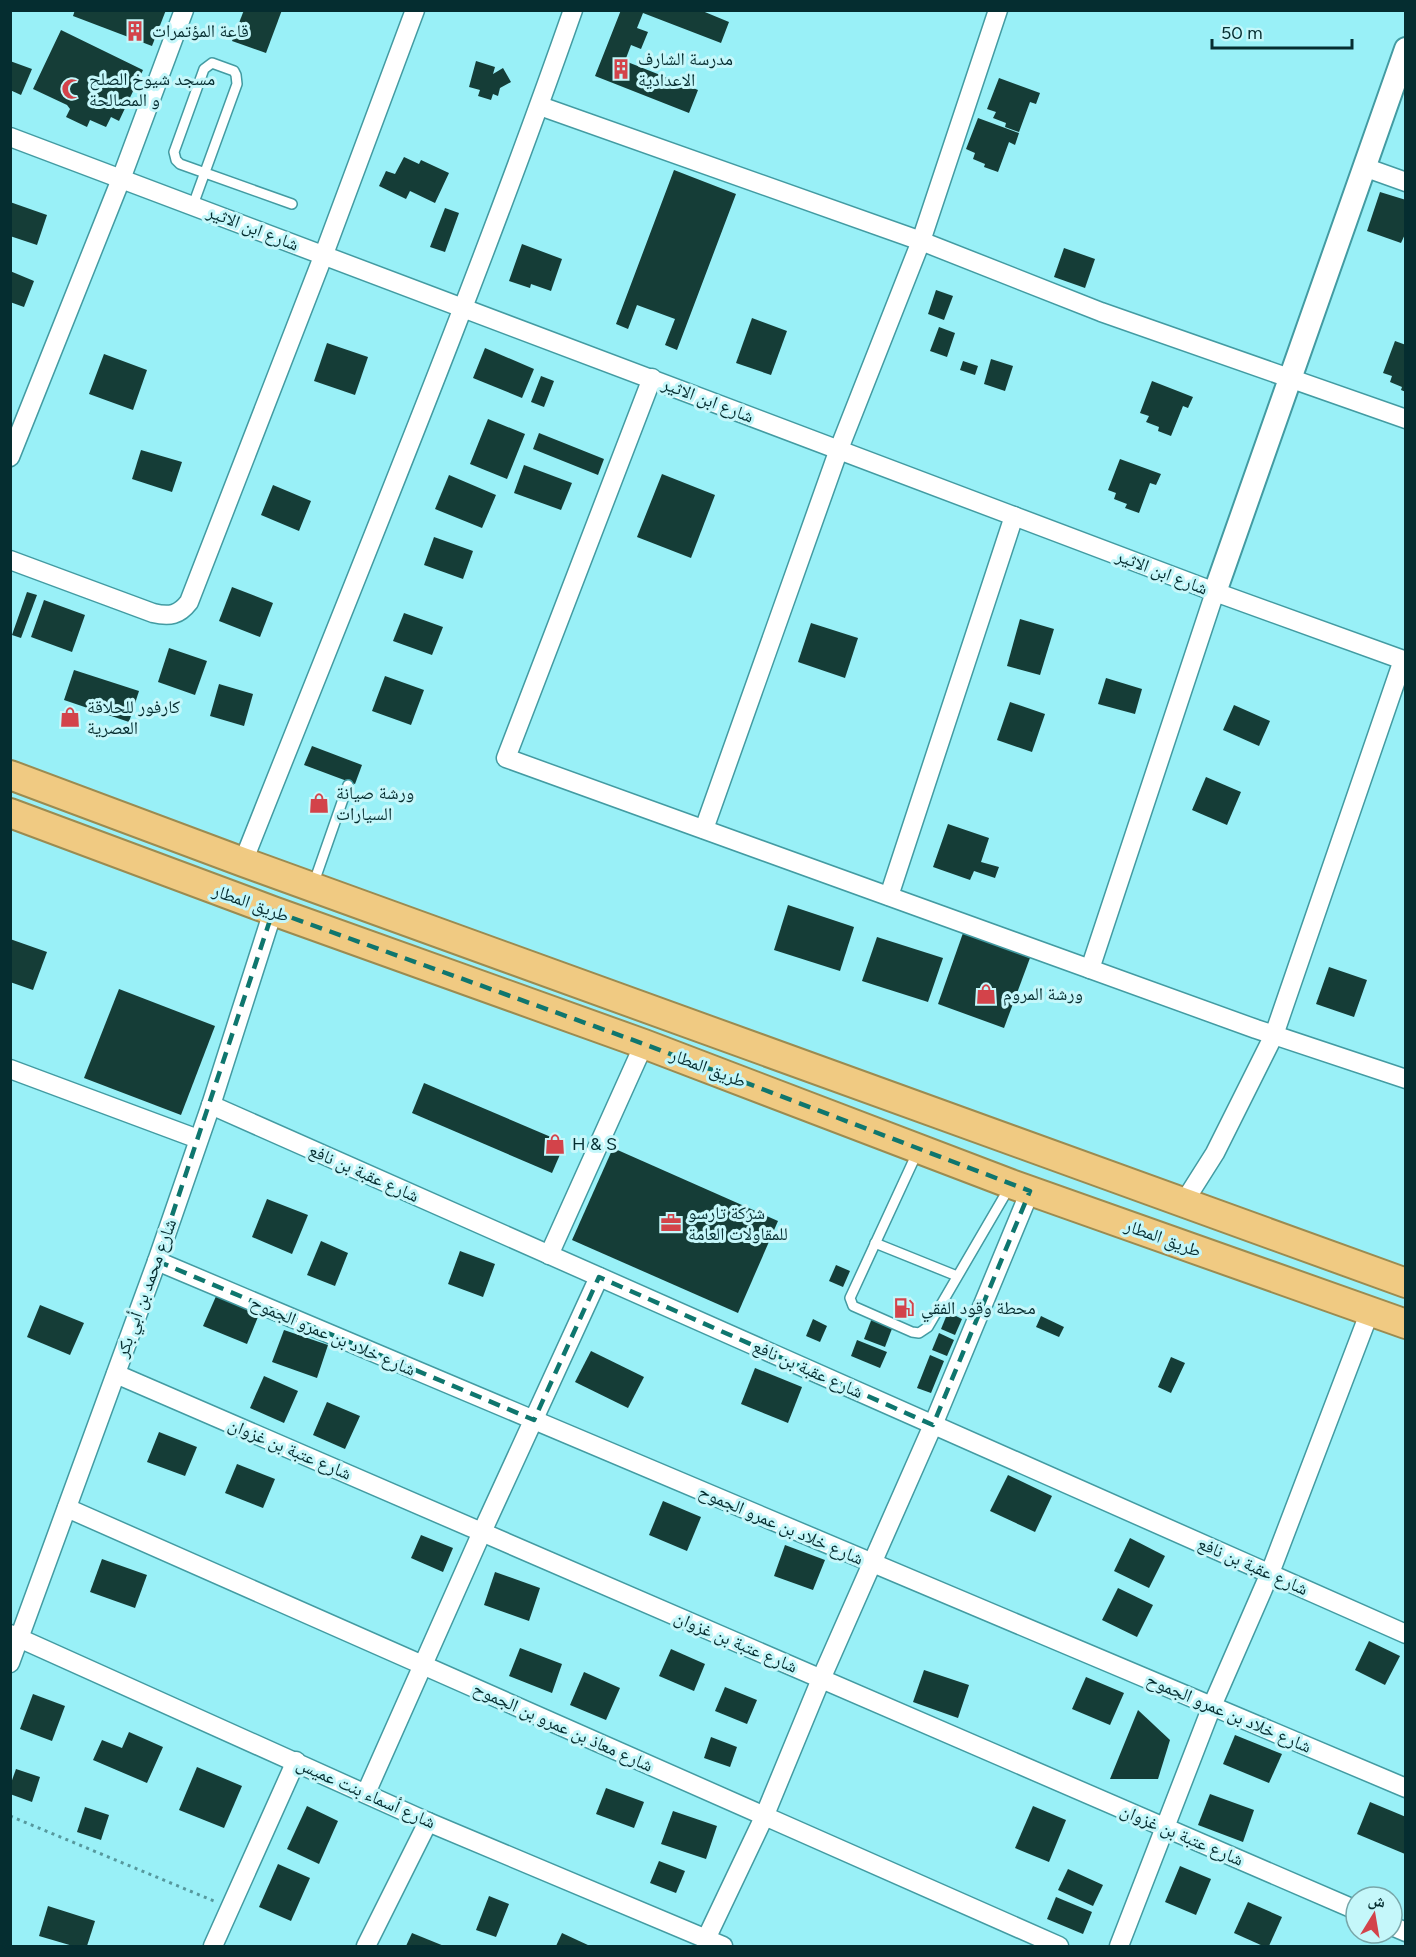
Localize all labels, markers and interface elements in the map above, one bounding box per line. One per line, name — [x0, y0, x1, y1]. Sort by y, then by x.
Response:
scale bar — [1212, 12, 1352, 50]
building icon: قاعة المؤتمرات — [123, 19, 147, 43]
place label: قاعة المؤتمرات — [152, 20, 249, 42]
text: 50 m — [1221, 22, 1263, 44]
place label: مدرسة الشارف الاعدادية — [638, 48, 733, 91]
building icon: مدرسة الشارف الاعدادية — [609, 57, 633, 81]
place label: مسجد شيوخ الصلح و المصالحة — [89, 68, 215, 111]
mosque icon: مسجد شيوخ الصلح و المصالحة — [60, 77, 84, 101]
street label: شارع ابن الاثير — [203, 200, 302, 256]
street label: شارع ابن الاثير — [658, 372, 757, 428]
street label: شارع ابن الاثير — [1112, 544, 1211, 600]
place label: كارفور للحلاقة العصرية — [87, 696, 181, 739]
shop icon: كارفور للحلاقة العصرية — [58, 705, 82, 729]
place label: ورشة صيانة السيارات — [336, 782, 414, 825]
shop icon: ورشة صيانة السيارات — [307, 791, 331, 815]
street label: طريق المطار — [209, 879, 292, 927]
shop icon: ورشة المروم — [974, 982, 998, 1006]
place label: ورشة المروم — [1003, 983, 1083, 1006]
street label: طريق المطار — [666, 1043, 749, 1093]
shop icon: H & S — [543, 1132, 567, 1156]
place label: H & S — [572, 1133, 617, 1155]
street label: شارع عقبة بن نافع — [305, 1139, 422, 1208]
place label: شركة تارسو للمقاولات العامة — [688, 1202, 788, 1245]
office icon: شركة تارسو للمقاولات العامة — [659, 1211, 683, 1235]
street label: طريق المطار — [1121, 1214, 1204, 1262]
street label: شارع محمد بن أبي بكر — [110, 1216, 185, 1362]
street label: شارع خلاد بن عمرو الجموح — [247, 1291, 419, 1382]
fuel station icon: محطة وقود الفقي — [892, 1296, 916, 1320]
place label: محطة وقود الفقي — [921, 1297, 1036, 1323]
street label: شارع عقبة بن نافع — [749, 1335, 866, 1404]
street label: شارع عتبة بن غزوان — [225, 1413, 355, 1485]
street label: شارع خلاد بن عمرو الجموح — [695, 1480, 867, 1571]
street label: شارع عقبة بن نافع — [1194, 1532, 1311, 1601]
street label: شارع عتبة بن غزوان — [671, 1606, 801, 1678]
street label: شارع خلاد بن عمرو الجموح — [1143, 1668, 1315, 1759]
street label: شارع معاذ بن عمرو بن الجموح — [469, 1677, 656, 1778]
street label: شارع أسماء بنت عميس — [293, 1752, 439, 1834]
street label: شارع عتبة بن غزوان — [1117, 1799, 1247, 1871]
north arrow — [1344, 1885, 1404, 1945]
text: ش — [1367, 1890, 1387, 1912]

